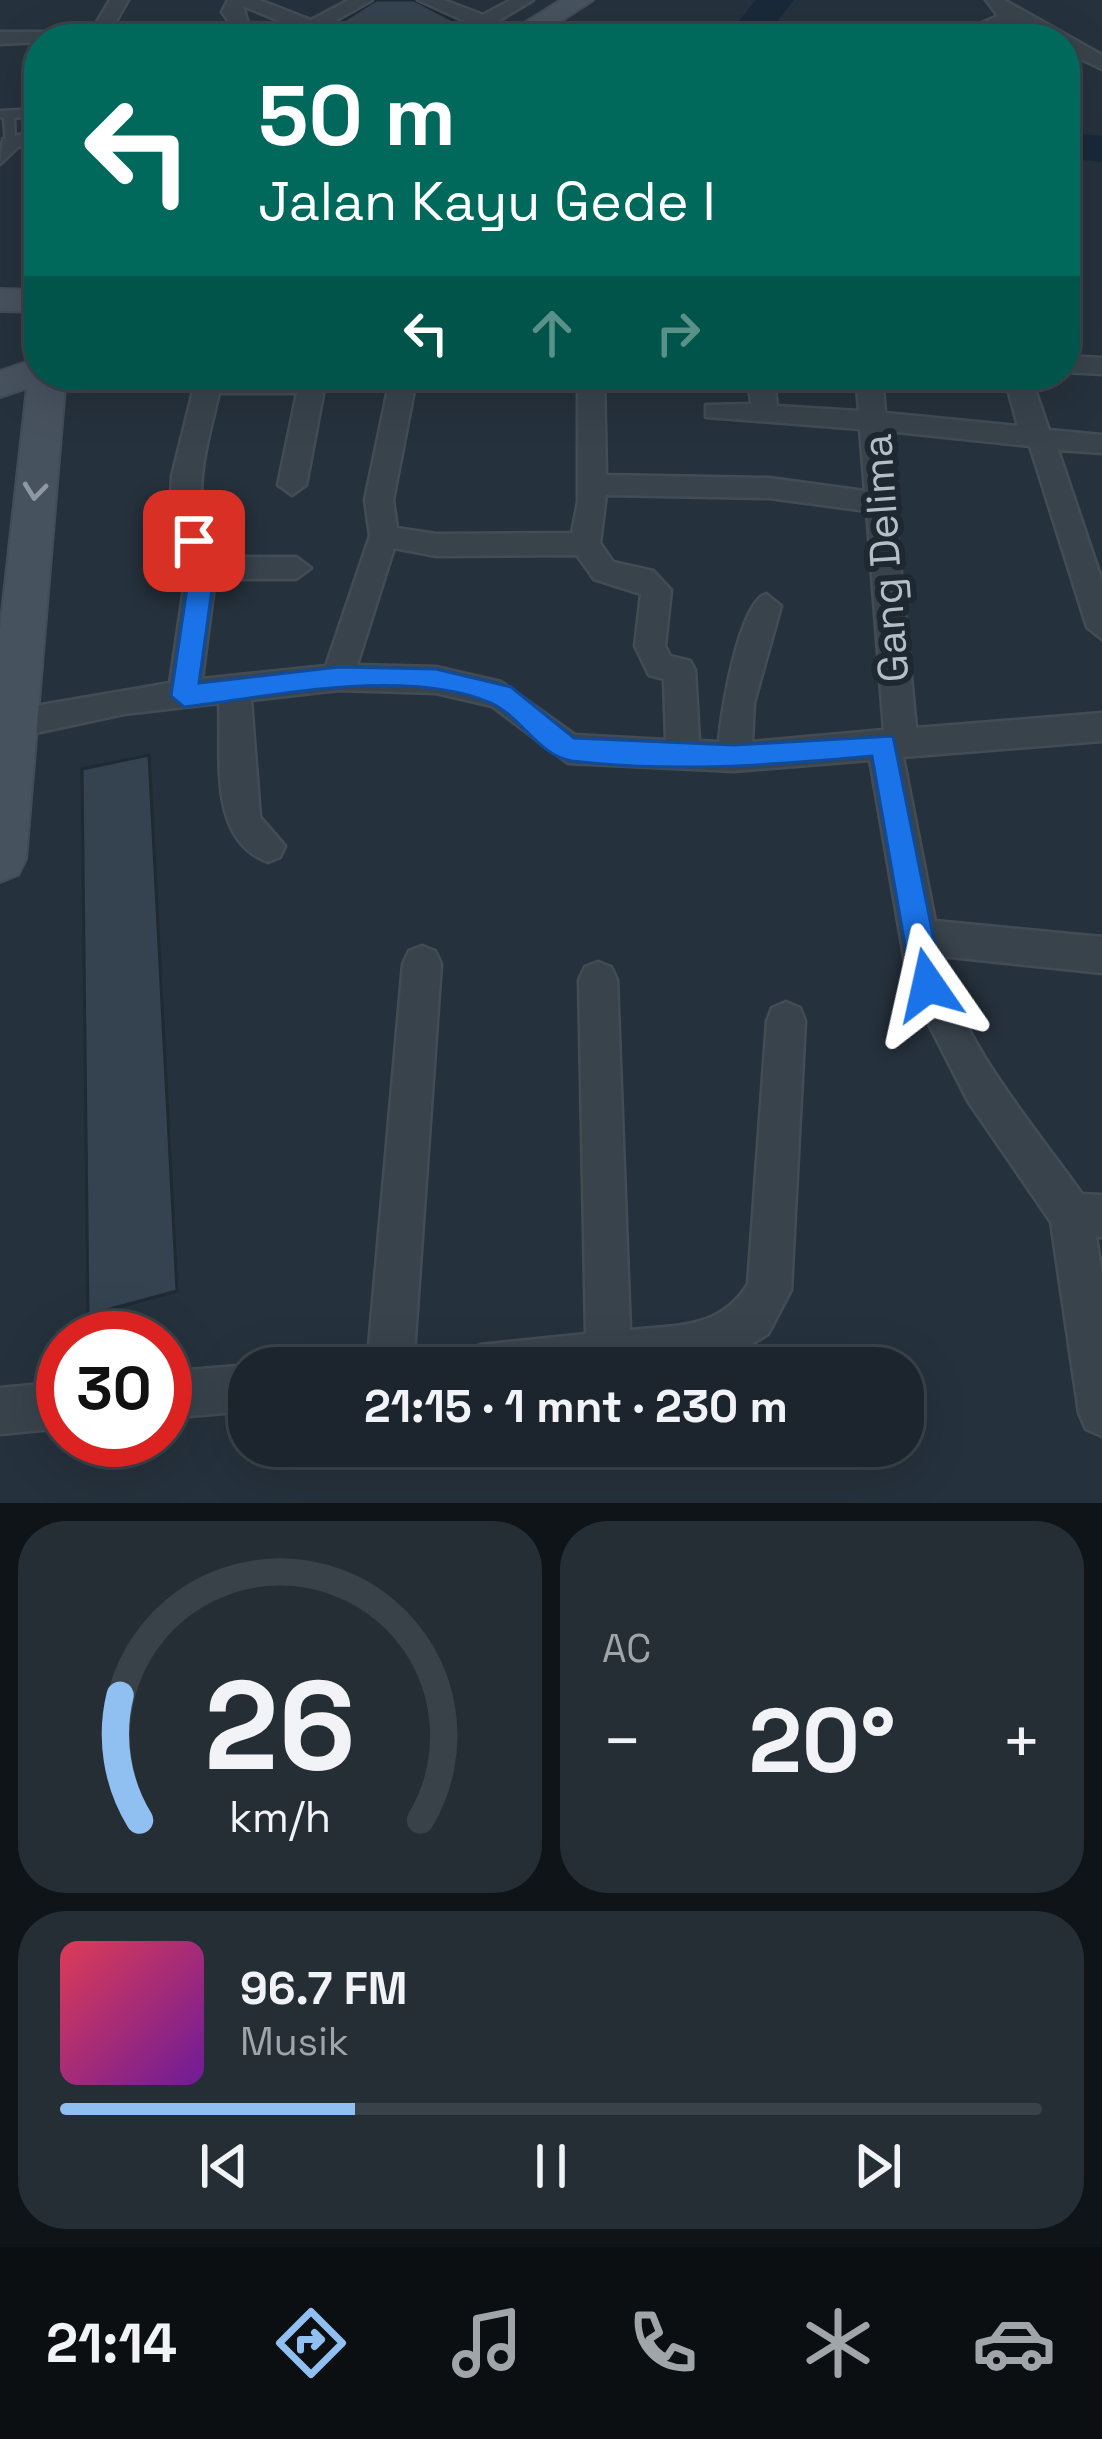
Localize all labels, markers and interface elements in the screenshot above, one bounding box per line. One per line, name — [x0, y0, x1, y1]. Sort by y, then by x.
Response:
text: 50 m — [258, 62, 456, 170]
icon: left — [60, 72, 216, 228]
text: Jalan Kayu Gede I — [258, 167, 716, 236]
icon: left — [393, 300, 459, 366]
icon: ahead — [519, 300, 585, 366]
icon: right — [645, 300, 711, 366]
street label: Gang Delima — [850, 432, 920, 684]
one-way arrow — [23, 482, 48, 501]
pin — [143, 490, 245, 592]
icon: arrive — [161, 508, 227, 574]
position arrow — [865, 922, 991, 1048]
speed limit sign: 30 — [36, 1311, 192, 1467]
text: 21:15 · 1 mnt · 230 m — [364, 1378, 788, 1435]
text: AC — [602, 1624, 651, 1673]
text: 26 — [204, 1646, 356, 1805]
text: 20° — [748, 1683, 896, 1798]
text: − — [602, 1699, 643, 1783]
text: + — [1001, 1699, 1042, 1783]
text: km/h — [229, 1790, 331, 1845]
text: 96.7 FM — [240, 1960, 408, 2017]
text: Musik — [240, 2017, 349, 2066]
icon: previous — [191, 2133, 257, 2199]
icon: pause — [518, 2133, 584, 2199]
icon: next — [845, 2133, 911, 2199]
icon: directions — [269, 2301, 353, 2385]
icon: music — [445, 2301, 529, 2385]
icon: phone — [621, 2301, 705, 2385]
icon: climate — [796, 2301, 880, 2385]
icon: car — [972, 2301, 1056, 2385]
text: 21:14 — [46, 2309, 177, 2378]

